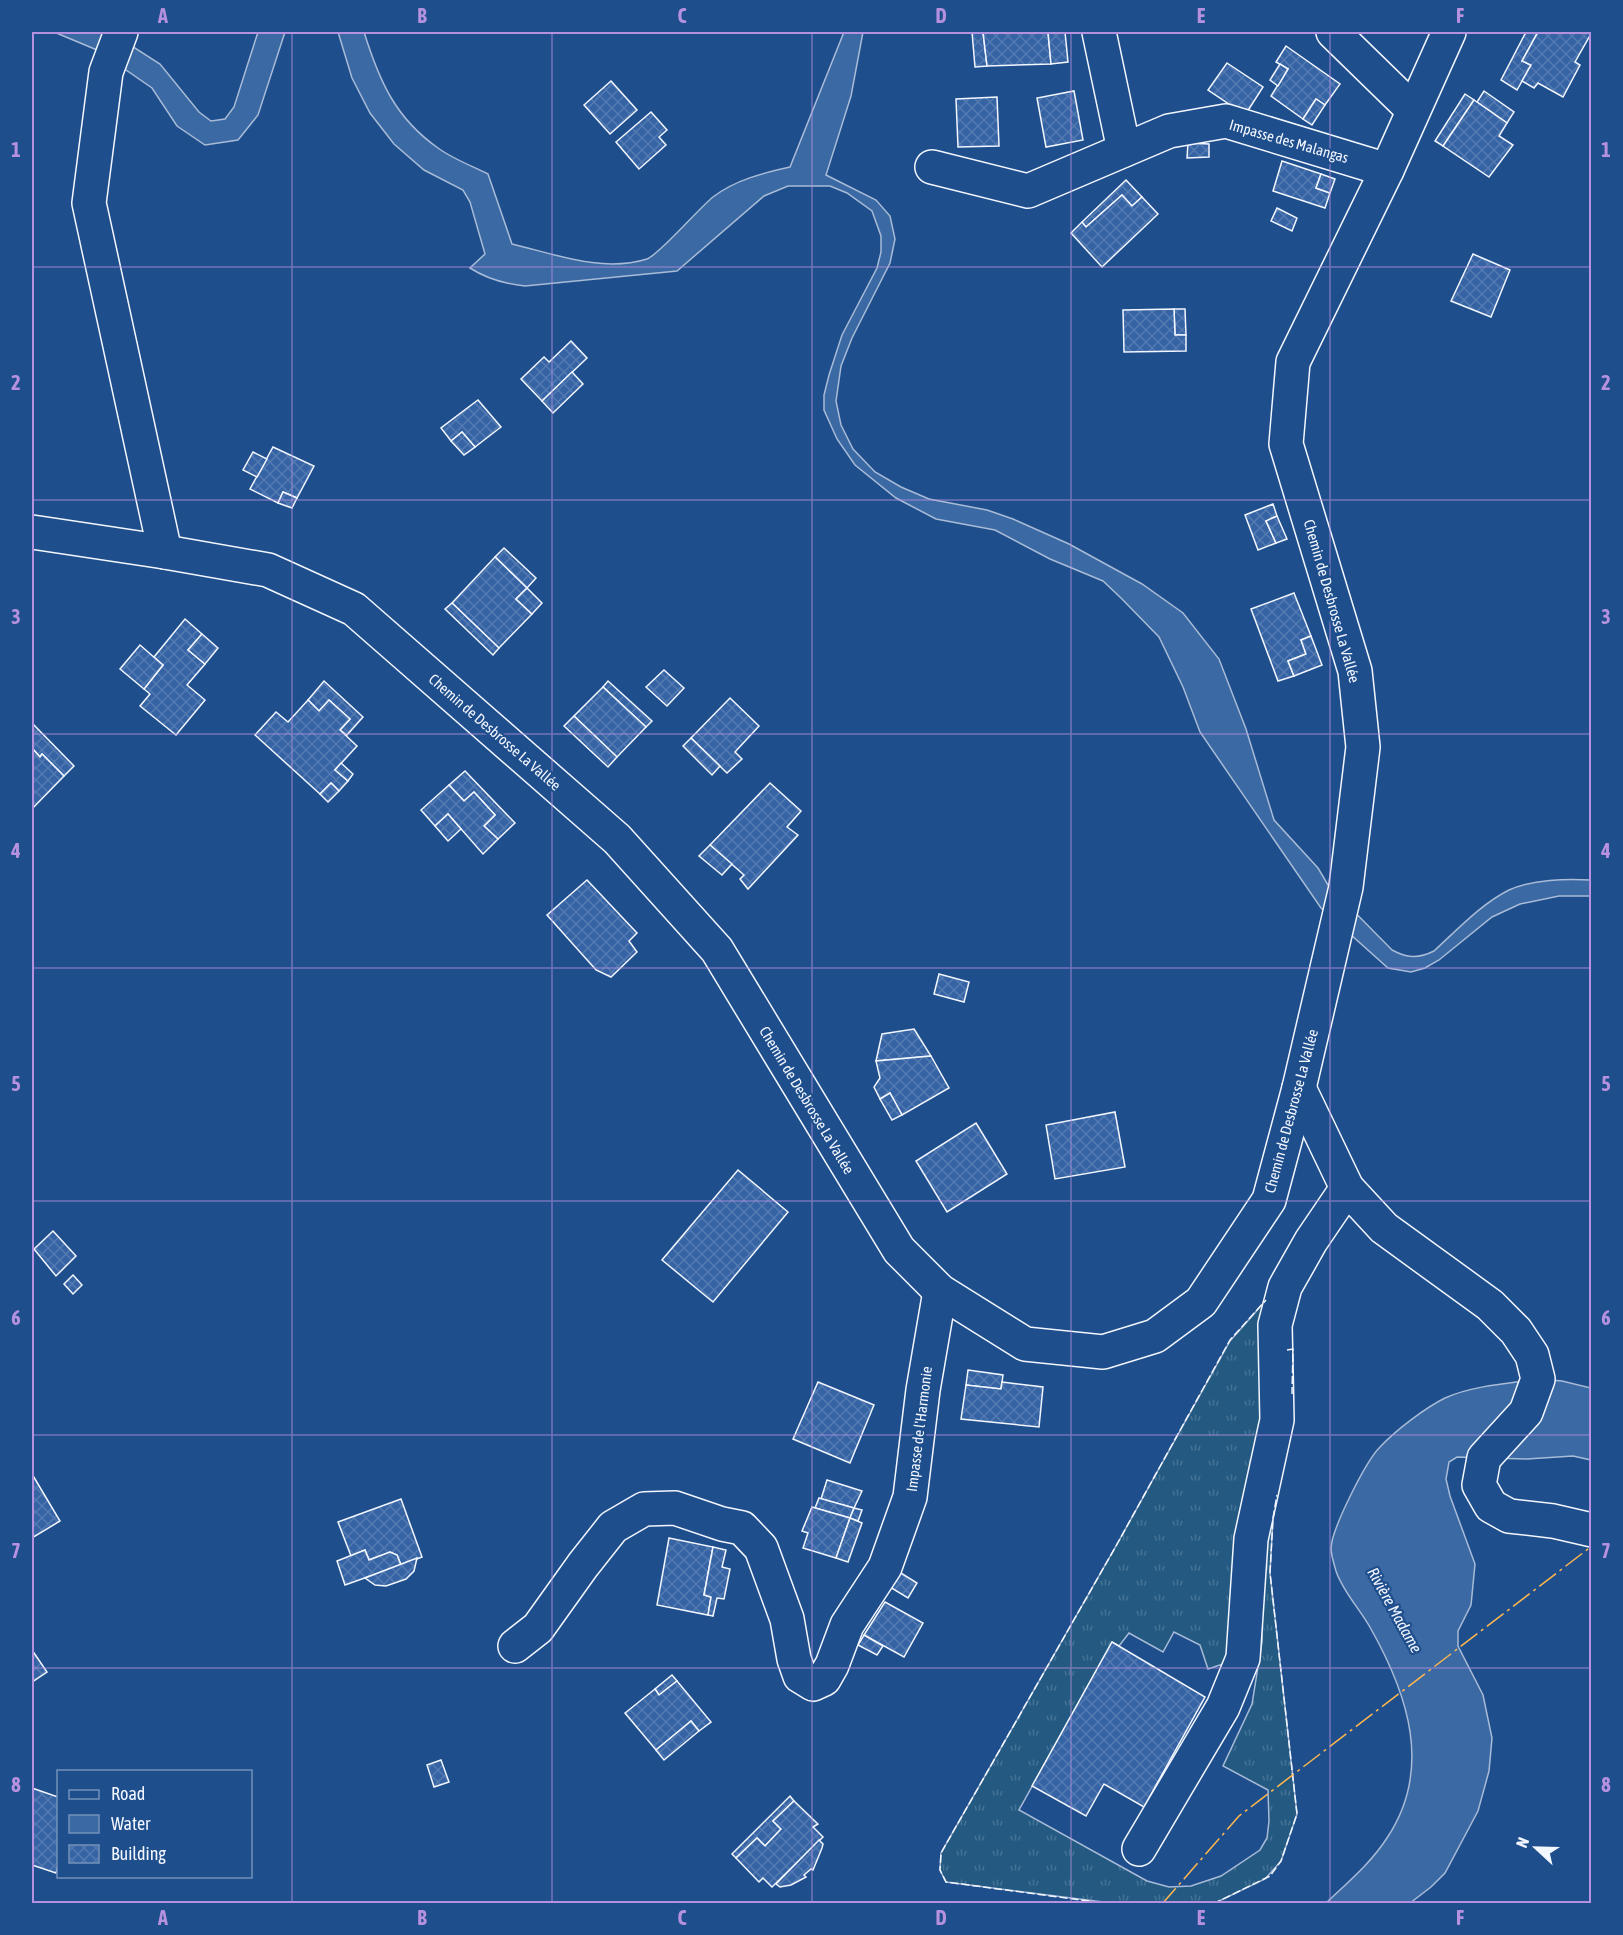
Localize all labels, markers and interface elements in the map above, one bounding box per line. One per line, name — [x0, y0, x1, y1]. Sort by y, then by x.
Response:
text: A — [157, 4, 168, 27]
text: B — [417, 4, 427, 27]
text: C — [678, 4, 687, 27]
text: D — [935, 4, 947, 27]
text: E — [1197, 4, 1206, 27]
text: F — [1456, 4, 1464, 27]
street label: Impasse des Malangas — [1227, 116, 1351, 166]
text: 1 — [11, 138, 21, 161]
text: 1 — [1601, 138, 1611, 161]
text: 2 — [11, 371, 21, 394]
text: 2 — [1601, 371, 1611, 394]
street label: Chemin de Desbrosse La Vallée — [1301, 517, 1364, 685]
text: 3 — [11, 605, 21, 628]
text: 3 — [1601, 605, 1611, 628]
street label: Chemin de Desbrosse La Vallée — [426, 670, 564, 794]
text: 4 — [10, 839, 21, 862]
text: 4 — [1600, 839, 1611, 862]
street label: Chemin de Desbrosse La Vallée — [756, 1023, 858, 1177]
street label: Chemin de Desbrosse La Vallée — [1261, 1027, 1321, 1195]
text: 5 — [11, 1072, 21, 1095]
text: 5 — [1601, 1072, 1611, 1095]
text: 6 — [11, 1306, 21, 1329]
text: 6 — [1601, 1306, 1611, 1329]
street label: Impasse de l'Harmonie — [903, 1365, 935, 1493]
text: 7 — [11, 1539, 21, 1562]
text: 7 — [1601, 1539, 1611, 1562]
water label: Rivière Madame — [1364, 1564, 1426, 1656]
legend — [57, 1770, 252, 1878]
text: 8 — [11, 1773, 21, 1796]
text: 8 — [1601, 1773, 1611, 1796]
text: Road — [111, 1783, 145, 1804]
text: Water — [111, 1813, 151, 1834]
north arrow — [1506, 1818, 1566, 1878]
text: N — [1512, 1835, 1532, 1850]
text: Building — [111, 1843, 166, 1864]
text: A — [157, 1906, 168, 1929]
text: B — [417, 1906, 427, 1929]
text: C — [678, 1906, 687, 1929]
text: D — [935, 1906, 947, 1929]
text: E — [1197, 1906, 1206, 1929]
text: F — [1456, 1906, 1464, 1929]

